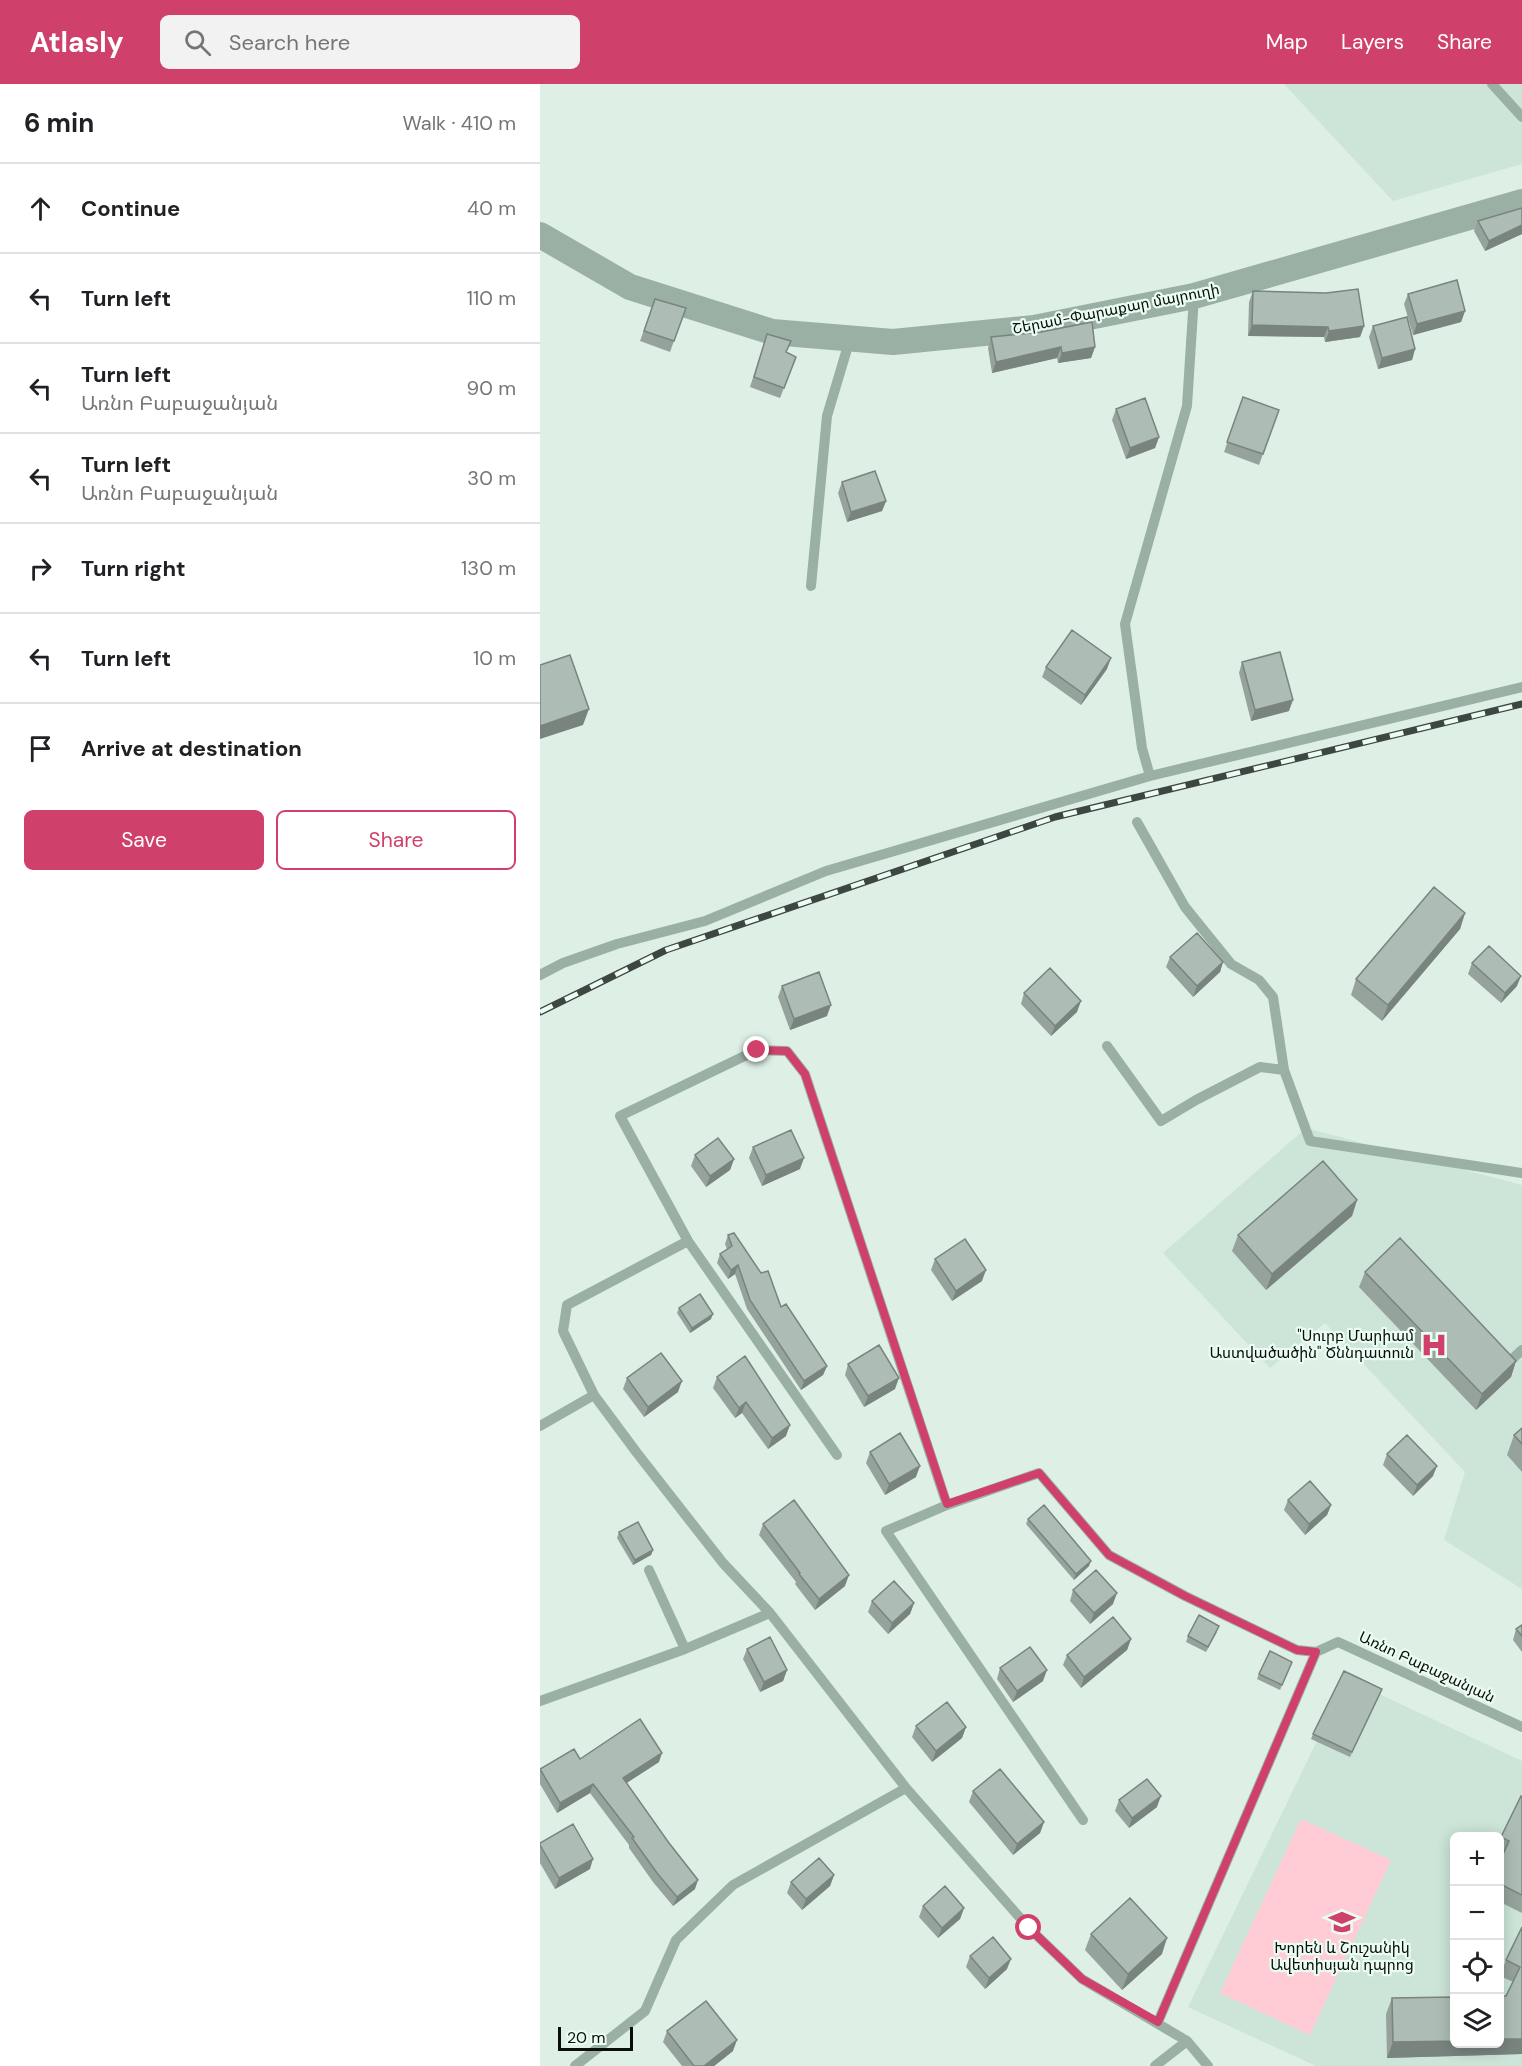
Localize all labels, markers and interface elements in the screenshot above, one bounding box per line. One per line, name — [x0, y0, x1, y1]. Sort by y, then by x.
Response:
search box — [160, 15, 580, 69]
text: Atlasly — [30, 24, 124, 61]
icon: search — [181, 26, 214, 59]
text: Search here — [229, 28, 350, 57]
text: Map — [1266, 28, 1308, 56]
text: Layers — [1341, 28, 1404, 56]
text: Share — [1437, 28, 1492, 56]
text: 6 min — [24, 106, 94, 140]
text: Walk · 410 m — [402, 110, 516, 136]
icon: ahead — [24, 192, 57, 225]
text: Continue — [81, 194, 180, 223]
text: 40 m — [467, 195, 516, 221]
street label: Շերամ-Փարաքար մայրուղի — [1011, 279, 1221, 339]
icon: left — [24, 282, 57, 315]
text: Turn left — [81, 284, 171, 313]
text: 110 m — [467, 285, 516, 311]
text: Turn left — [81, 360, 171, 389]
icon: left — [24, 372, 57, 405]
text: 90 m — [467, 375, 516, 401]
text: Առնո Բաբաջանյան — [81, 390, 278, 416]
text: Turn left — [81, 450, 171, 479]
icon: left — [24, 462, 57, 495]
text: 30 m — [467, 465, 516, 491]
text: Առնո Բաբաջանյան — [81, 480, 278, 506]
icon: right — [24, 552, 57, 585]
text: Turn right — [81, 554, 186, 583]
text: 130 m — [461, 555, 516, 581]
icon: left — [24, 642, 57, 675]
text: Turn left — [81, 644, 171, 673]
text: 10 m — [473, 645, 516, 671]
icon: arrive — [24, 732, 57, 765]
text: Arrive at destination — [81, 734, 302, 763]
button: Save — [24, 810, 264, 870]
button: Share — [276, 810, 516, 870]
route end — [743, 1036, 769, 1062]
place label: "Սուրբ Մարիամ Աստվածածին" Ծննդատուն — [1210, 1326, 1414, 1363]
hospital icon: "Սուրբ Մարիամ Աստվածածին" Ծննդատուն — [1419, 1330, 1449, 1360]
street label: Առնո Բաբաջանյան — [1356, 1627, 1498, 1707]
map controls — [1450, 1832, 1504, 2048]
button: + — [1450, 1832, 1504, 1886]
button: − — [1450, 1886, 1504, 1940]
school or university icon: Խորեն և Շուշանիկ Ավետիսյան դպրոց — [1327, 1907, 1357, 1937]
route start — [1015, 1914, 1041, 1940]
place label: Խորեն և Շուշանիկ Ավետիսյան դպրոց — [1270, 1938, 1414, 1975]
button: locate — [1450, 1940, 1504, 1994]
button: layers — [1450, 1994, 1504, 2048]
scale bar — [558, 2024, 633, 2052]
text: 20 m — [567, 2027, 606, 2048]

